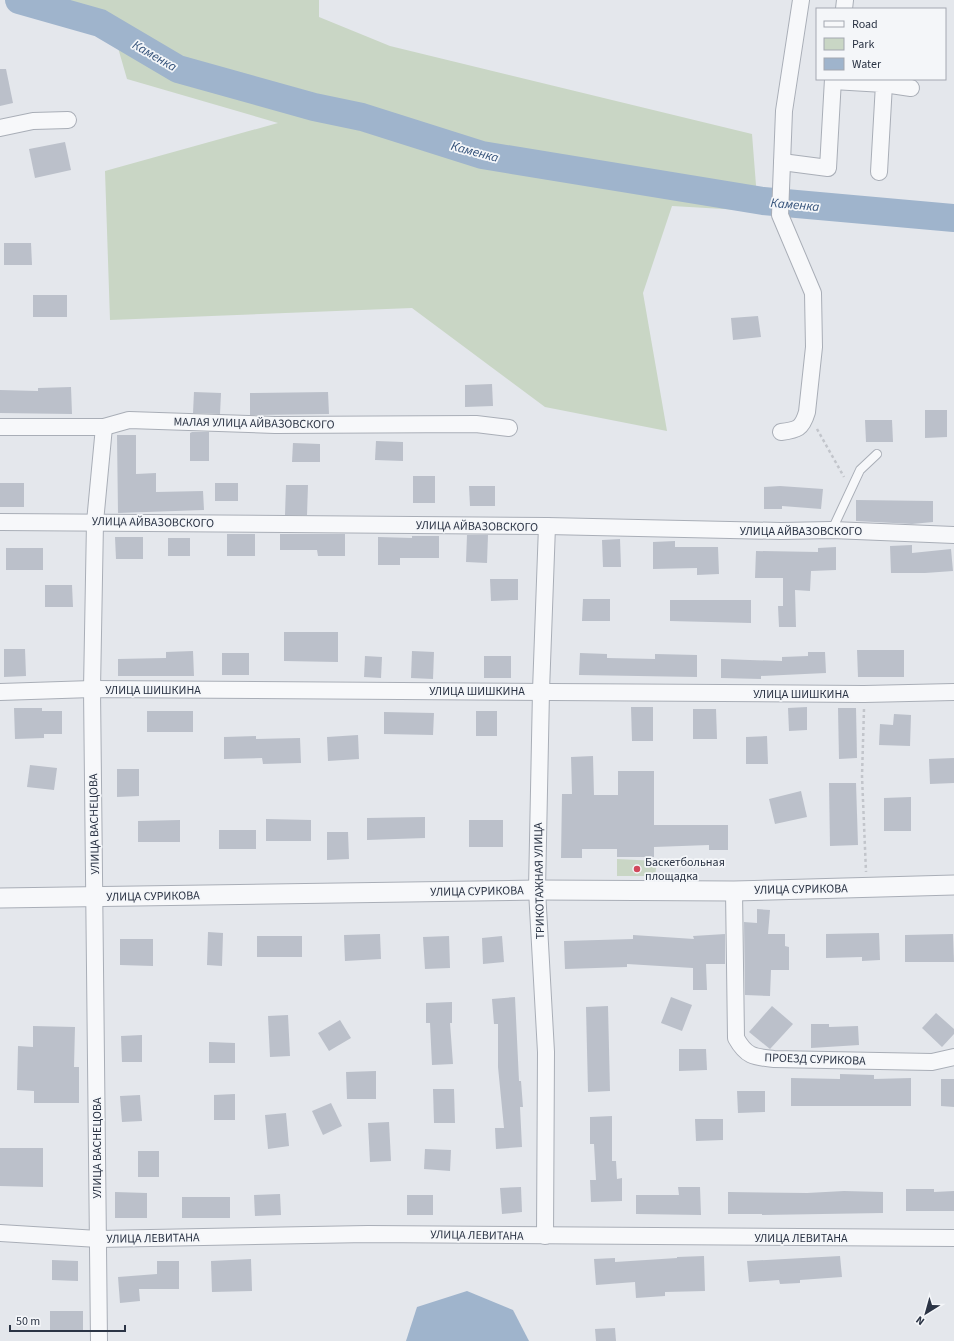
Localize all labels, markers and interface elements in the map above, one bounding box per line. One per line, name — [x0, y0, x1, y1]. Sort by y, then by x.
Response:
legend — [816, 8, 946, 80]
text: Road — [852, 16, 878, 33]
water label: Каменка — [129, 36, 180, 76]
text: Park — [852, 36, 874, 53]
text: Water — [852, 56, 882, 73]
water label: Каменка — [449, 137, 501, 167]
water label: Каменка — [770, 194, 820, 216]
street label: МАЛАЯ УЛИЦА АЙВАЗОВСКОГО — [173, 414, 335, 433]
street label: УЛИЦА АЙВАЗОВСКОГО — [92, 513, 214, 532]
street label: УЛИЦА АЙВАЗОВСКОГО — [416, 517, 538, 536]
street label: УЛИЦА АЙВАЗОВСКОГО — [740, 523, 862, 540]
street label: УЛИЦА ШИШКИНА — [105, 682, 201, 699]
street label: УЛИЦА ШИШКИНА — [429, 683, 525, 700]
street label: УЛИЦА ШИШКИНА — [753, 686, 849, 703]
street label: УЛИЦА ВАСНЕЦОВА — [85, 773, 104, 875]
street label: ТРИКОТАЖНАЯ УЛИЦА — [530, 822, 549, 940]
place label: Баскетбольная площадка — [645, 854, 725, 885]
marker: Баскетбольная площадка — [632, 864, 642, 874]
street label: УЛИЦА СУРИКОВА — [754, 880, 848, 899]
street label: УЛИЦА СУРИКОВА — [430, 882, 524, 901]
street label: УЛИЦА СУРИКОВА — [106, 887, 200, 906]
street label: ПРОЕЗД СУРИКОВА — [764, 1049, 866, 1070]
street label: УЛИЦА ВАСНЕЦОВА — [89, 1097, 106, 1199]
street label: УЛИЦА ЛЕВИТАНА — [430, 1226, 524, 1245]
street label: УЛИЦА ЛЕВИТАНА — [106, 1229, 200, 1248]
street label: УЛИЦА ЛЕВИТАНА — [754, 1230, 848, 1247]
north arrow — [906, 1293, 946, 1333]
scale bar — [10, 1307, 125, 1333]
text: N — [913, 1312, 928, 1329]
text: 50 m — [16, 1313, 40, 1330]

